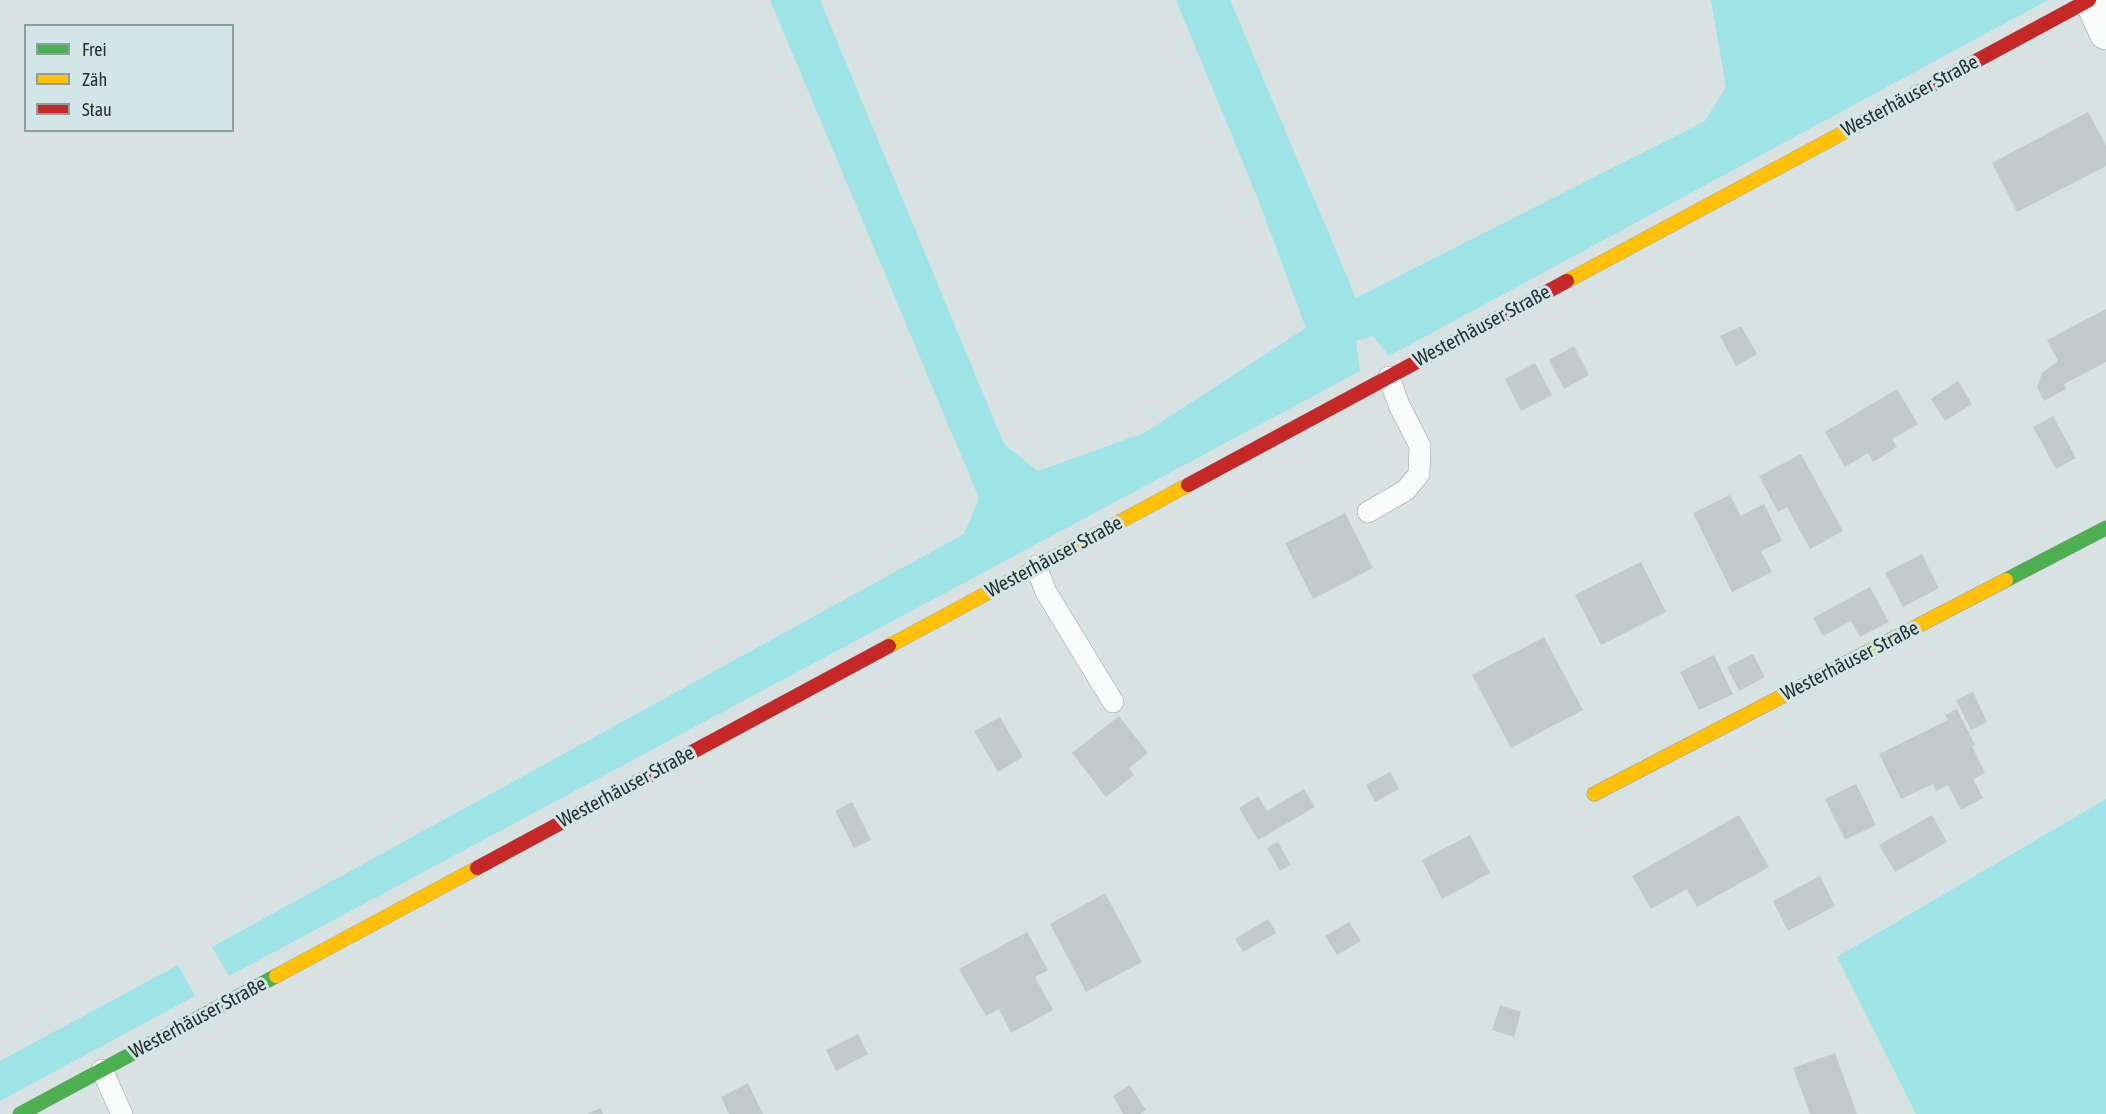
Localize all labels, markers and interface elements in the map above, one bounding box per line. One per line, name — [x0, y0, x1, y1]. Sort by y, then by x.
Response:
legend — [24, 24, 234, 132]
text: Frei — [82, 39, 107, 60]
street label: Westerhäuser Straße — [1838, 50, 1982, 142]
text: Zäh — [82, 69, 107, 90]
text: Stau — [82, 99, 112, 120]
street label: Westerhäuser Straße — [1410, 280, 1554, 372]
street label: Westerhäuser Straße — [982, 511, 1126, 603]
street label: Westerhäuser Straße — [1777, 616, 1923, 706]
street label: Westerhäuser Straße — [554, 741, 698, 833]
street label: Westerhäuser Straße — [126, 972, 270, 1064]

